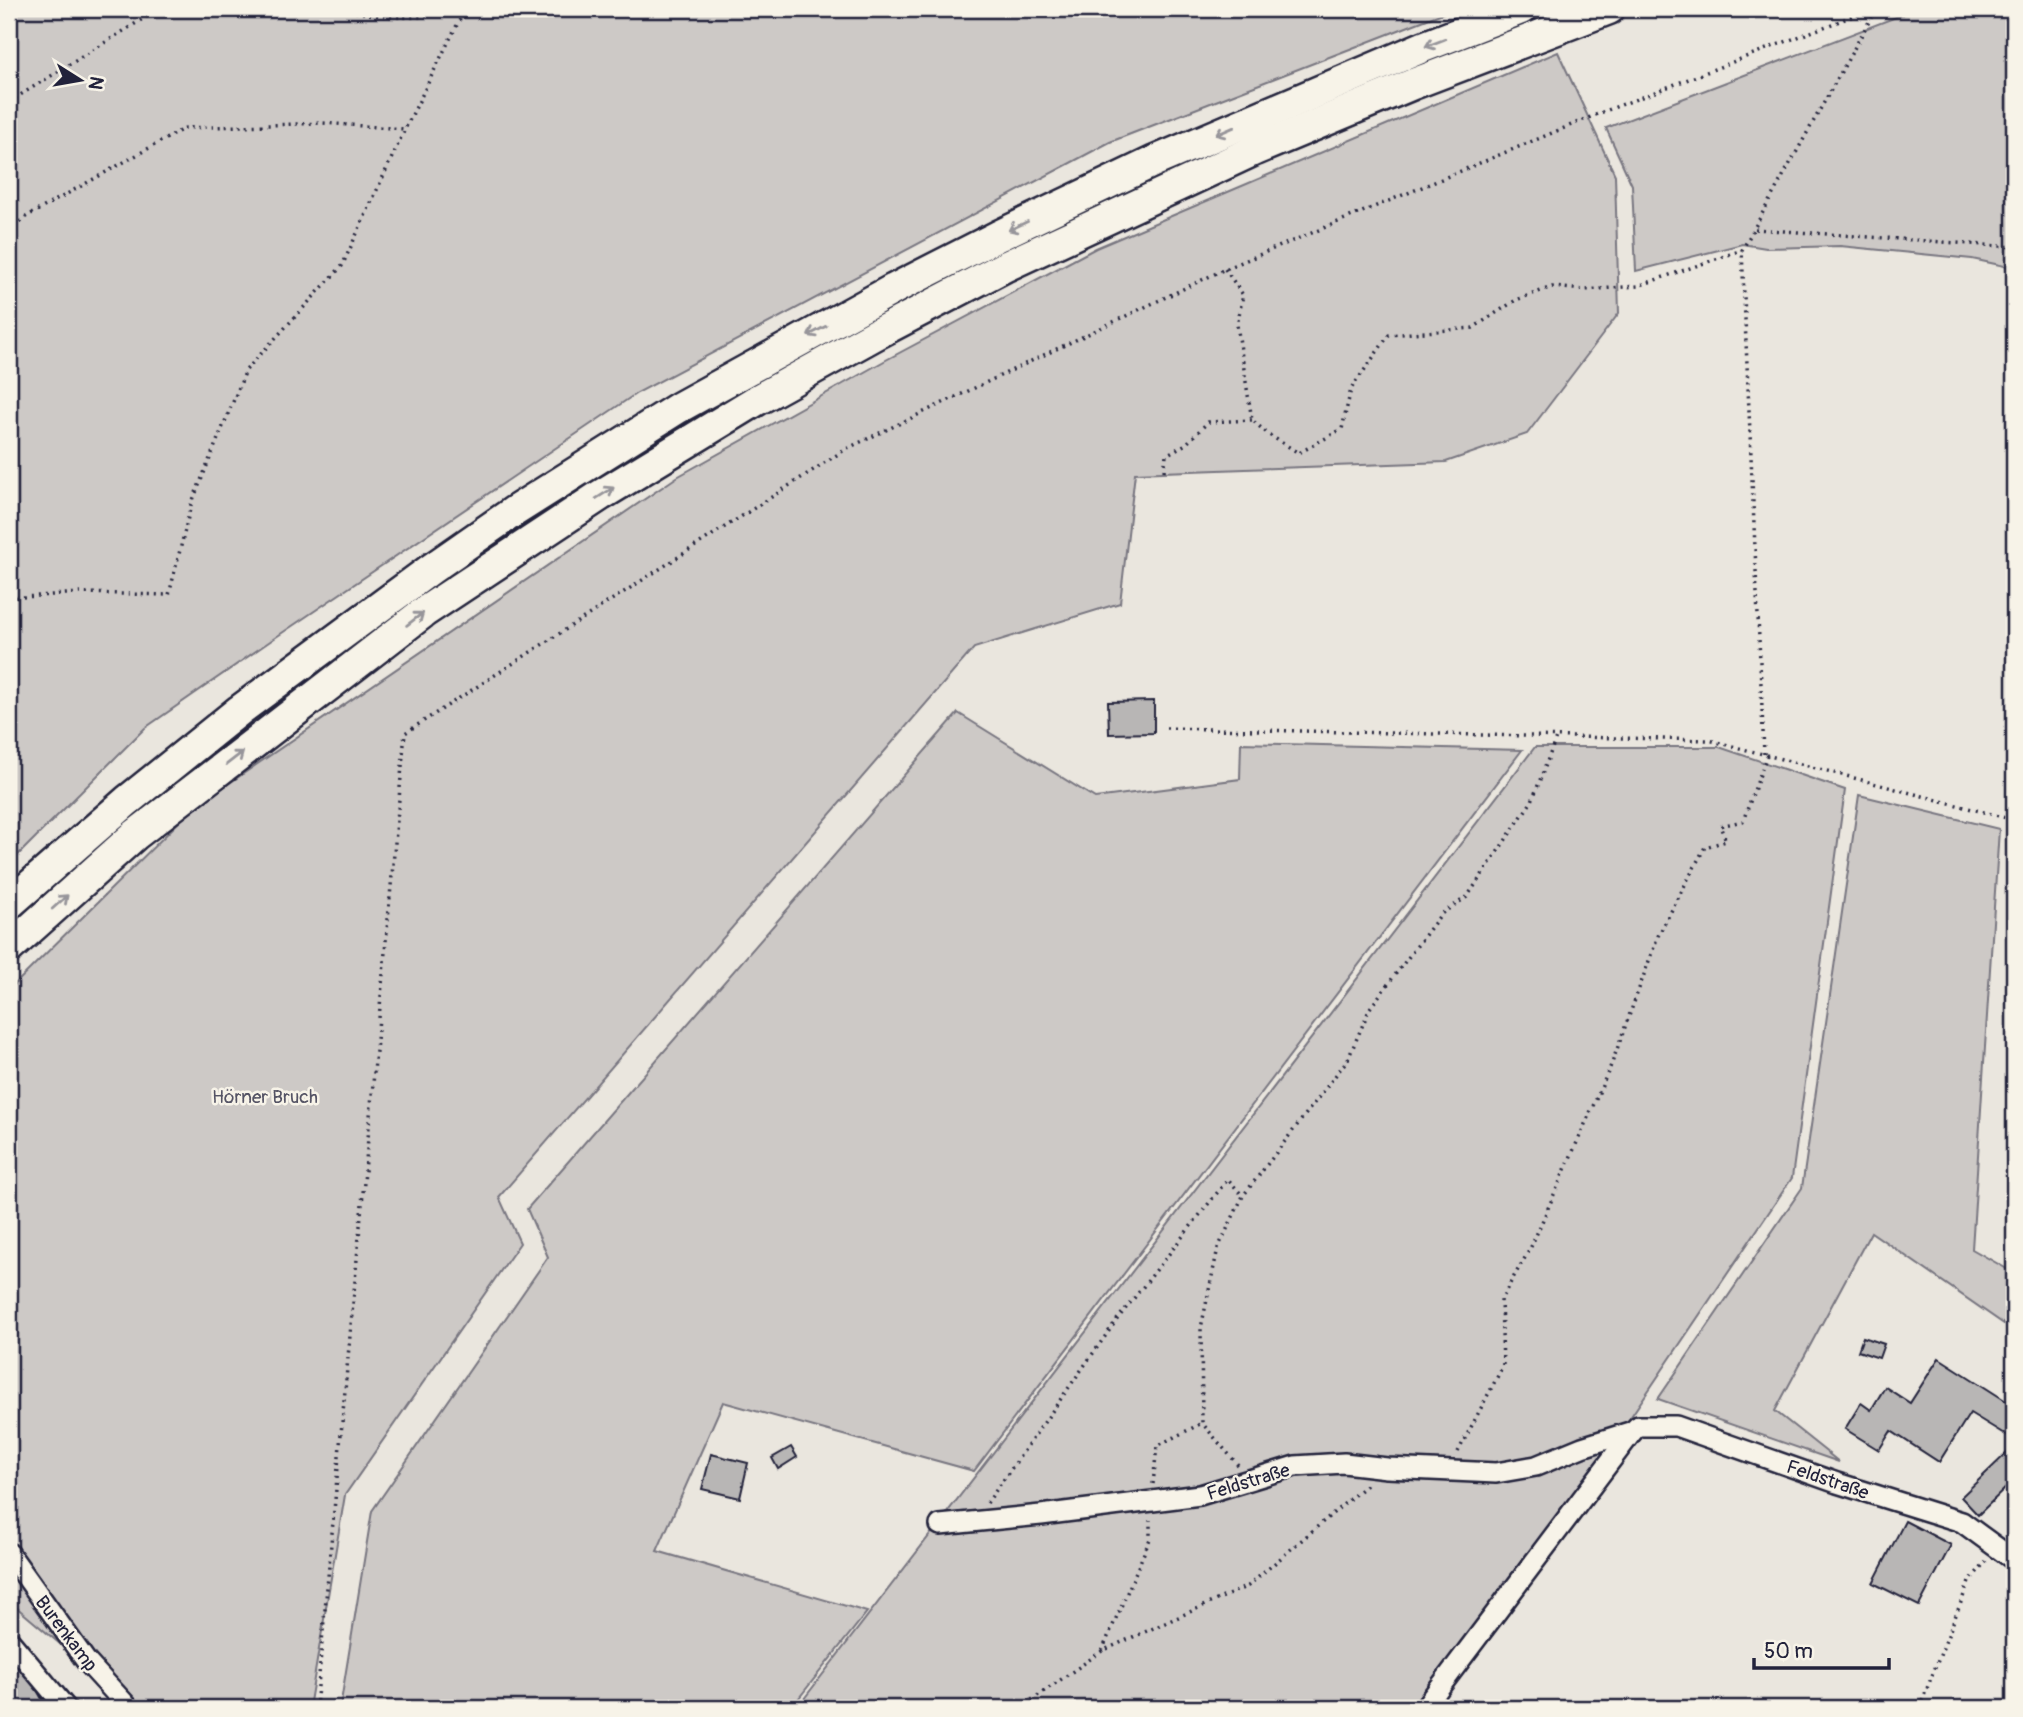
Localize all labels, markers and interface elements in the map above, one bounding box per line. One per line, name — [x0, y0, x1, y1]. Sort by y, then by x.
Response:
one-way arrow — [1424, 37, 1446, 50]
north arrow — [46, 46, 116, 116]
text: N — [83, 74, 109, 92]
one-way arrow — [1215, 125, 1236, 138]
one-way arrow — [1008, 220, 1029, 233]
one-way arrow — [807, 325, 827, 339]
one-way arrow — [594, 486, 614, 500]
one-way arrow — [405, 611, 424, 626]
one-way arrow — [225, 750, 244, 765]
one-way arrow — [50, 895, 68, 911]
park label: Hörner Bruch — [212, 1085, 318, 1109]
street label: Feldstraße — [1783, 1455, 1873, 1505]
street label: Feldstraße — [1204, 1458, 1293, 1506]
street label: Burenkamp — [30, 1591, 103, 1676]
scale bar — [1754, 1626, 1888, 1670]
text: 50 m — [1764, 1638, 1813, 1665]

